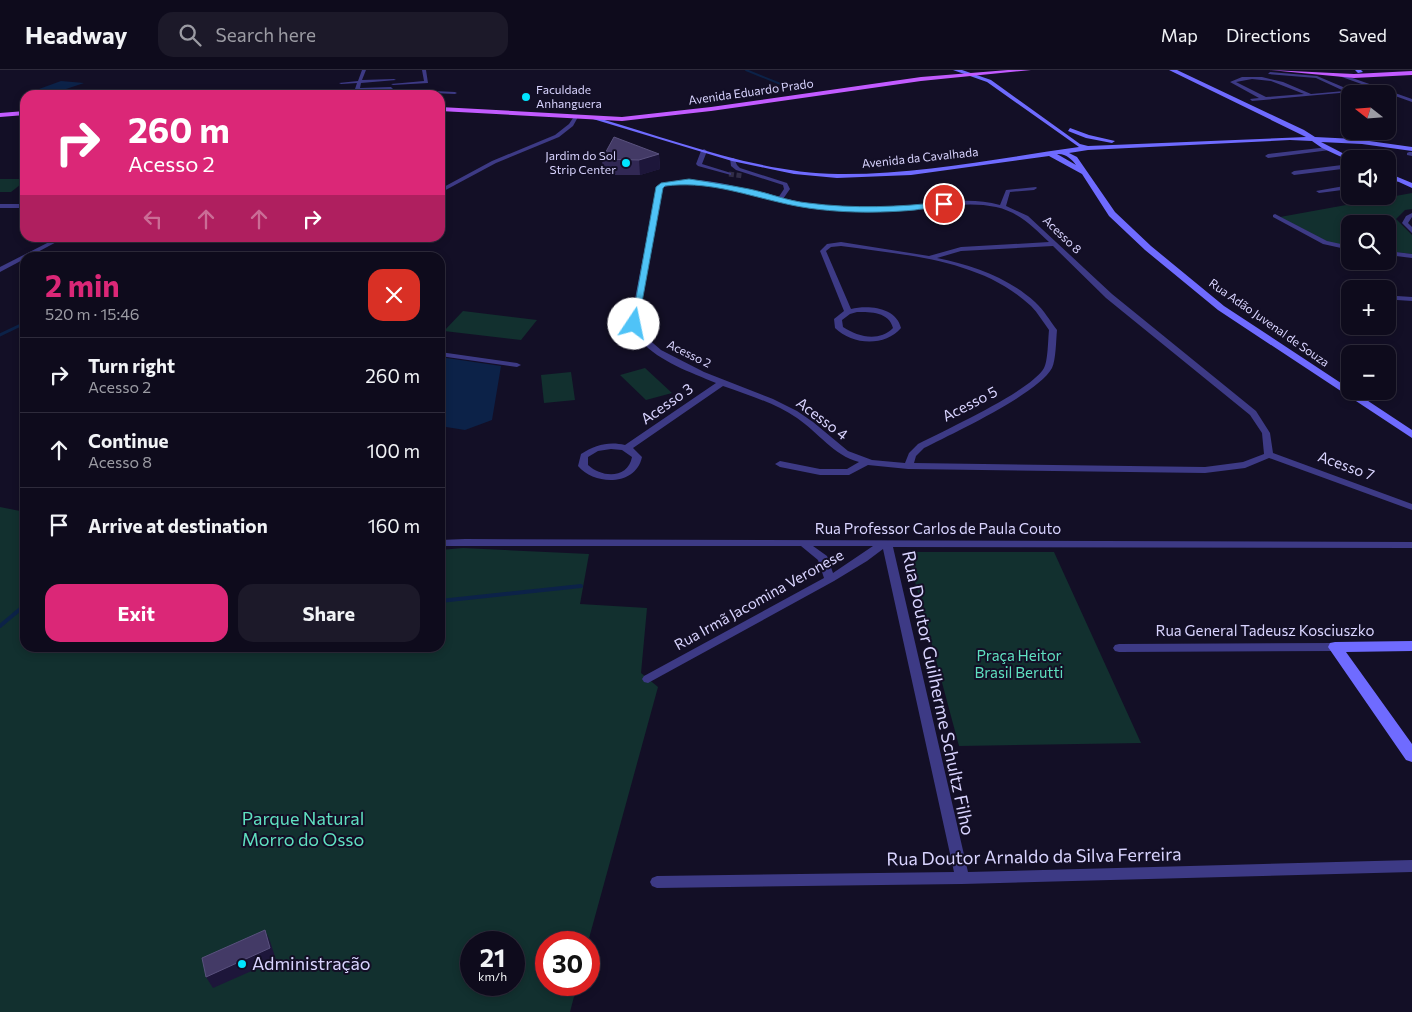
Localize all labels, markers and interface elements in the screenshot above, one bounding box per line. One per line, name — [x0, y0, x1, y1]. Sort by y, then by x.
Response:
search box — [158, 12, 508, 57]
text: Headway — [25, 20, 128, 49]
icon: search — [176, 21, 204, 49]
text: Search here — [216, 23, 316, 46]
text: Map — [1161, 24, 1198, 46]
text: Directions — [1226, 24, 1310, 46]
text: Saved — [1338, 24, 1387, 46]
street label: Avenida Eduardo Prado — [687, 75, 814, 107]
place label: Faculdade Anhanguera — [536, 82, 602, 110]
north arrow — [1341, 85, 1396, 140]
map controls — [1341, 85, 1396, 400]
marker: Faculdade Anhanguera — [520, 91, 532, 103]
text: 260 m — [128, 107, 230, 150]
icon: right — [45, 110, 110, 175]
street label: Avenida da Cavalhada — [861, 144, 979, 170]
place label: Jardim do Sol Strip Center — [545, 148, 616, 176]
text: Acesso 2 — [128, 150, 215, 177]
button: sound — [1341, 150, 1396, 205]
marker: Jardim do Sol Strip Center — [620, 157, 632, 169]
pin — [923, 183, 965, 225]
icon: arrive — [930, 190, 958, 218]
icon: left — [139, 205, 167, 233]
icon: ahead — [192, 205, 220, 233]
icon: ahead — [245, 205, 273, 233]
icon: right — [298, 205, 326, 233]
street label: Acesso 8 — [1041, 213, 1085, 256]
button: search — [1341, 215, 1396, 270]
text: 2 min — [45, 266, 120, 303]
button: close — [368, 269, 420, 321]
street label: Rua Adão Juvenal de Souza — [1206, 275, 1332, 370]
button: + — [1341, 280, 1396, 335]
position arrow — [607, 297, 659, 349]
text: 520 m · 15:46 — [45, 304, 140, 323]
street label: Acesso 2 — [665, 336, 714, 370]
button: − — [1341, 345, 1396, 400]
text: Turn right — [88, 354, 175, 377]
icon: right — [45, 361, 73, 389]
text: 260 m — [365, 364, 420, 387]
text: Acesso 2 — [88, 377, 151, 396]
street label: Acesso 3 — [637, 379, 696, 428]
street label: Acesso 5 — [939, 382, 1000, 425]
street label: Acesso 4 — [793, 393, 852, 443]
text: Continue — [88, 429, 168, 452]
icon: ahead — [45, 436, 73, 464]
text: 100 m — [367, 439, 420, 462]
street label: Acesso 7 — [1316, 447, 1377, 484]
text: Acesso 8 — [88, 452, 152, 471]
icon: arrive — [45, 511, 73, 539]
text: Arrive at destination — [88, 514, 268, 537]
text: 160 m — [368, 514, 420, 537]
street label: Rua Professor Carlos de Paula Couto — [815, 519, 1061, 537]
street label: Rua Irmã Jacomina Veronese — [671, 545, 846, 653]
street label: Rua Doutor Guilherme Schultz Filho — [898, 548, 980, 837]
button: Exit — [45, 584, 228, 642]
button: Share — [238, 584, 420, 642]
street label: Rua General Tadeusz Kosciuszko — [1156, 621, 1375, 639]
park label: Praça Heitor Brasil Berutti — [975, 646, 1063, 681]
park label: Parque Natural Morro do Osso — [242, 807, 364, 850]
street label: Rua Doutor Arnaldo da Silva Ferreira — [886, 842, 1182, 870]
speed limit sign: 30 — [535, 931, 600, 996]
text: 21 — [480, 942, 505, 972]
place label: Administração — [252, 952, 371, 974]
marker: Administração — [236, 958, 248, 970]
text: km/h — [478, 969, 507, 983]

